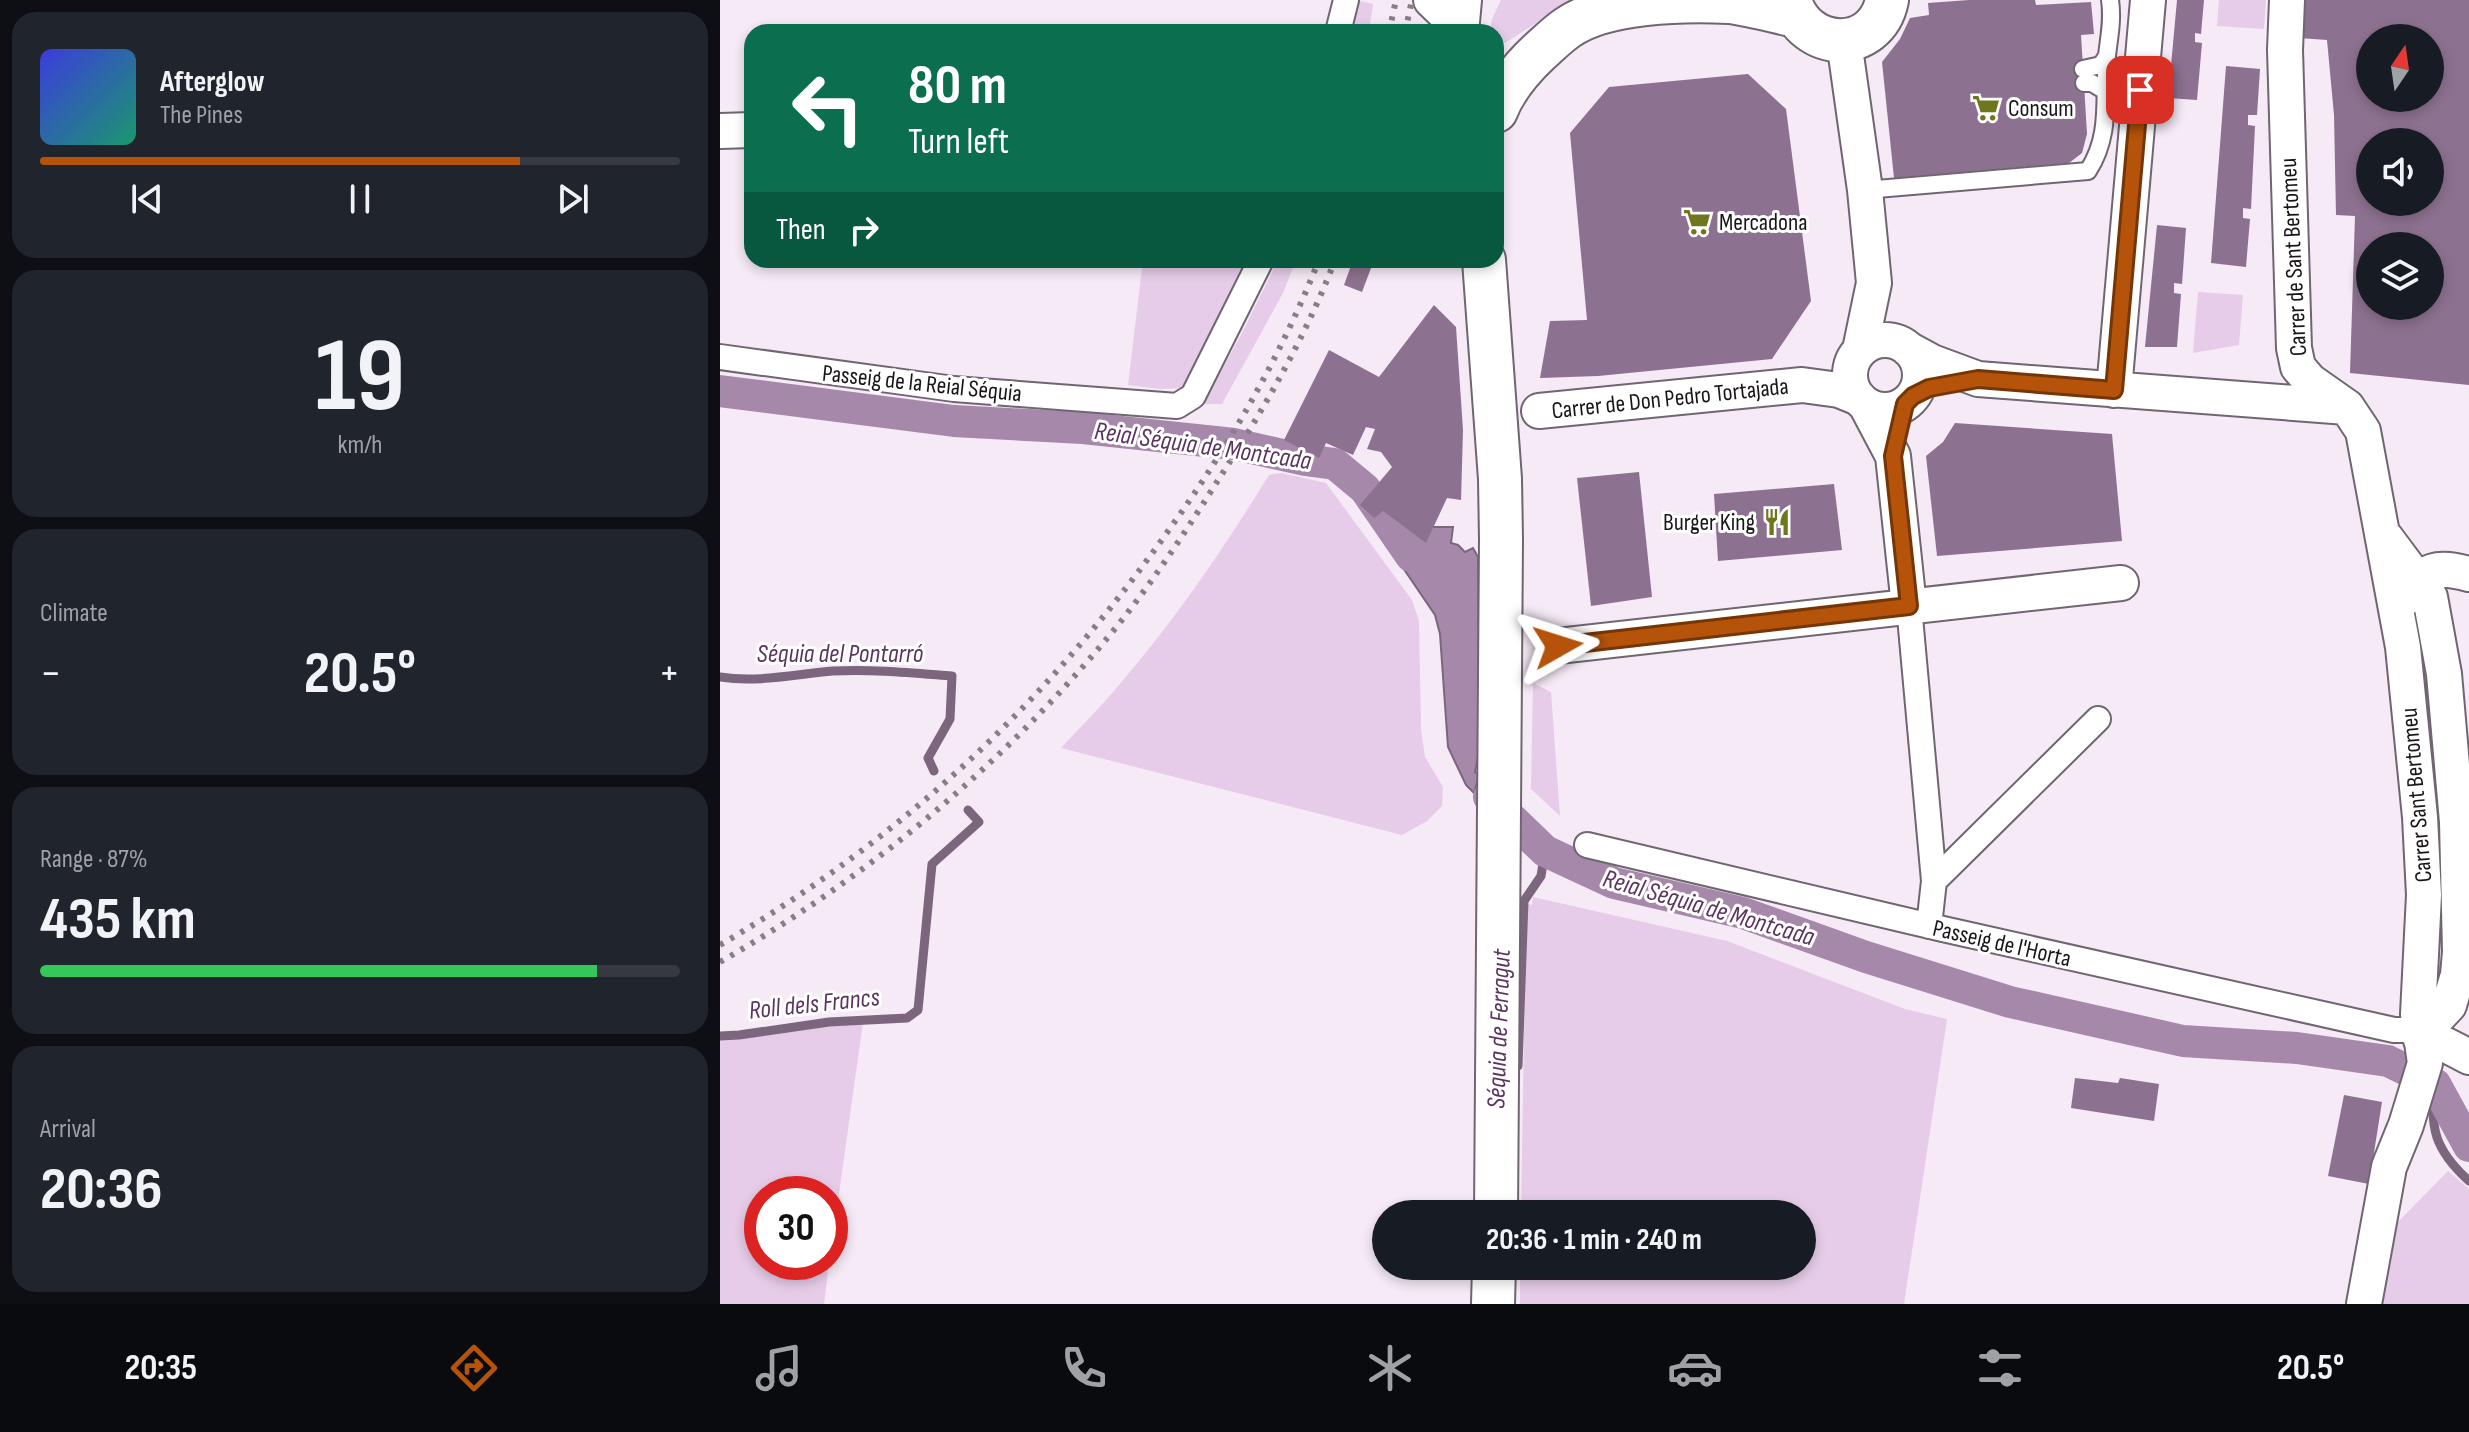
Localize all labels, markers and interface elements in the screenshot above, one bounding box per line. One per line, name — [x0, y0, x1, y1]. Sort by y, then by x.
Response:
north arrow — [2356, 24, 2444, 112]
map controls — [2356, 24, 2444, 320]
text: 80 m — [908, 53, 1007, 120]
icon: left — [776, 56, 880, 160]
pin — [2106, 56, 2174, 124]
text: Afterglow — [160, 64, 265, 100]
icon: arrive — [2118, 68, 2162, 112]
supermarket icon: Consum — [1971, 93, 2001, 123]
place label: Consum — [2008, 94, 2074, 123]
text: The Pines — [160, 100, 243, 131]
text: Turn left — [908, 121, 1009, 164]
button: sound — [2356, 128, 2444, 216]
street label: Carrer de Sant Bertomeu — [2274, 157, 2313, 357]
icon: previous — [125, 177, 169, 221]
icon: pause — [338, 177, 382, 221]
icon: next — [551, 177, 595, 221]
supermarket icon: Mercadona — [1682, 207, 1712, 237]
icon: right — [842, 208, 886, 252]
place label: Mercadona — [1719, 208, 1807, 237]
text: Then — [776, 212, 826, 248]
button: layers — [2356, 232, 2444, 320]
text: 19 — [315, 315, 405, 440]
street label: Passeig de la Reial Séquia — [821, 359, 1023, 408]
street label: Carrer de Don Pedro Tortajada — [1550, 372, 1790, 425]
water label: Reial Séquia de Montcada — [1093, 416, 1314, 477]
text: km/h — [338, 430, 382, 461]
restaurant icon: Burger King — [1762, 507, 1792, 537]
place label: Burger King — [1663, 508, 1755, 537]
text: Climate — [40, 598, 108, 629]
position arrow — [1516, 604, 1600, 688]
text: 20.5° — [304, 638, 416, 710]
water label: Séquia del Pontarró — [757, 639, 924, 670]
text: − — [40, 647, 62, 700]
text: + — [658, 647, 680, 700]
street label: Carrer Sant Bertomeu — [2394, 707, 2439, 883]
text: Range · 87% — [40, 844, 147, 875]
water label: Reial Séquia de Montcada — [1599, 863, 1818, 954]
text: 435 km — [40, 884, 196, 956]
street label: Passeig de l'Horta — [1930, 913, 2074, 973]
water label: Séquia de Ferragut — [1481, 948, 1518, 1109]
water label: Roll dels Francs — [747, 982, 881, 1027]
text: Arrival — [40, 1114, 96, 1145]
text: 20:36 — [40, 1154, 163, 1226]
speed limit sign: 30 — [744, 1176, 848, 1280]
text: 20:36 · 1 min · 240 m — [1486, 1222, 1702, 1258]
icon: directions — [446, 1340, 502, 1396]
icon: music — [751, 1340, 807, 1396]
icon: phone — [1056, 1340, 1112, 1396]
icon: climate — [1362, 1340, 1418, 1396]
icon: car — [1667, 1340, 1723, 1396]
icon: filters — [1972, 1340, 2028, 1396]
text: 20:35 — [125, 1347, 197, 1390]
text: 20.5° — [2277, 1347, 2344, 1390]

